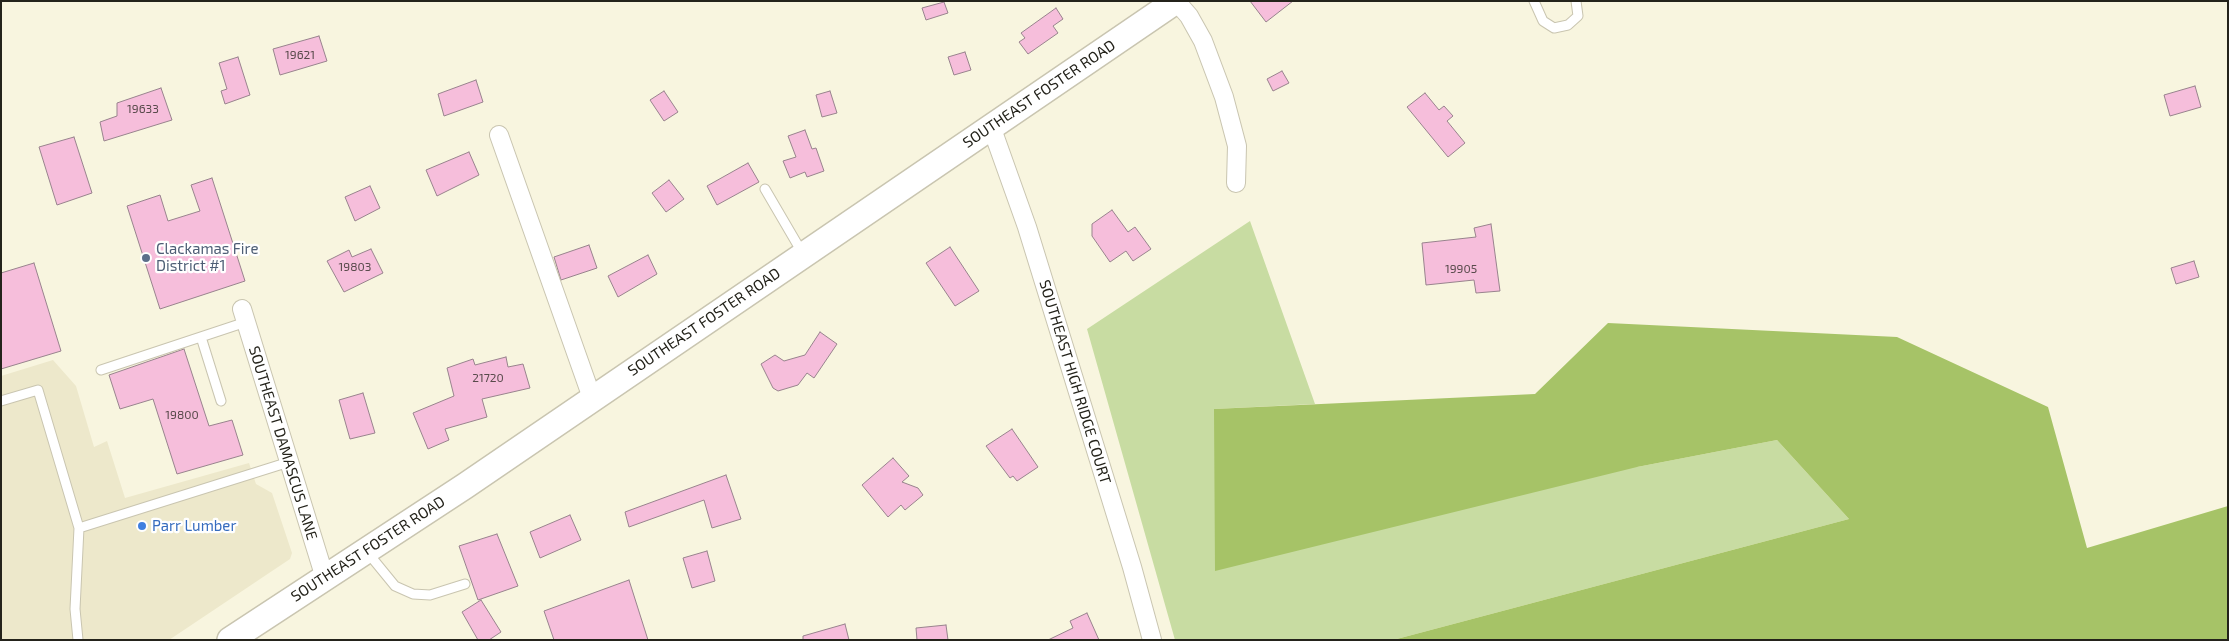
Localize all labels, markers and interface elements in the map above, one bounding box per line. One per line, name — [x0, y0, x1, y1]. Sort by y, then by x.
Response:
street label: SOUTHEAST FOSTER ROAD — [959, 36, 1119, 152]
house number: 19621 — [285, 48, 315, 62]
house number: 19633 — [127, 102, 159, 116]
place label: Clackamas Fire District #1 — [156, 240, 258, 275]
marker: Clackamas Fire District #1 — [140, 252, 152, 264]
house number: 19803 — [339, 260, 371, 274]
house number: 19905 — [1445, 262, 1477, 276]
street label: SOUTHEAST FOSTER ROAD — [624, 264, 784, 380]
street label: SOUTHEAST HIGH RIDGE COURT — [1035, 278, 1115, 486]
street label: SOUTHEAST DAMASCUS LANE — [245, 344, 321, 542]
house number: 21720 — [472, 371, 504, 385]
house number: 19800 — [165, 408, 199, 422]
street label: SOUTHEAST FOSTER ROAD — [288, 492, 448, 606]
place label: Parr Lumber — [152, 517, 236, 535]
marker: Parr Lumber — [136, 520, 148, 532]

